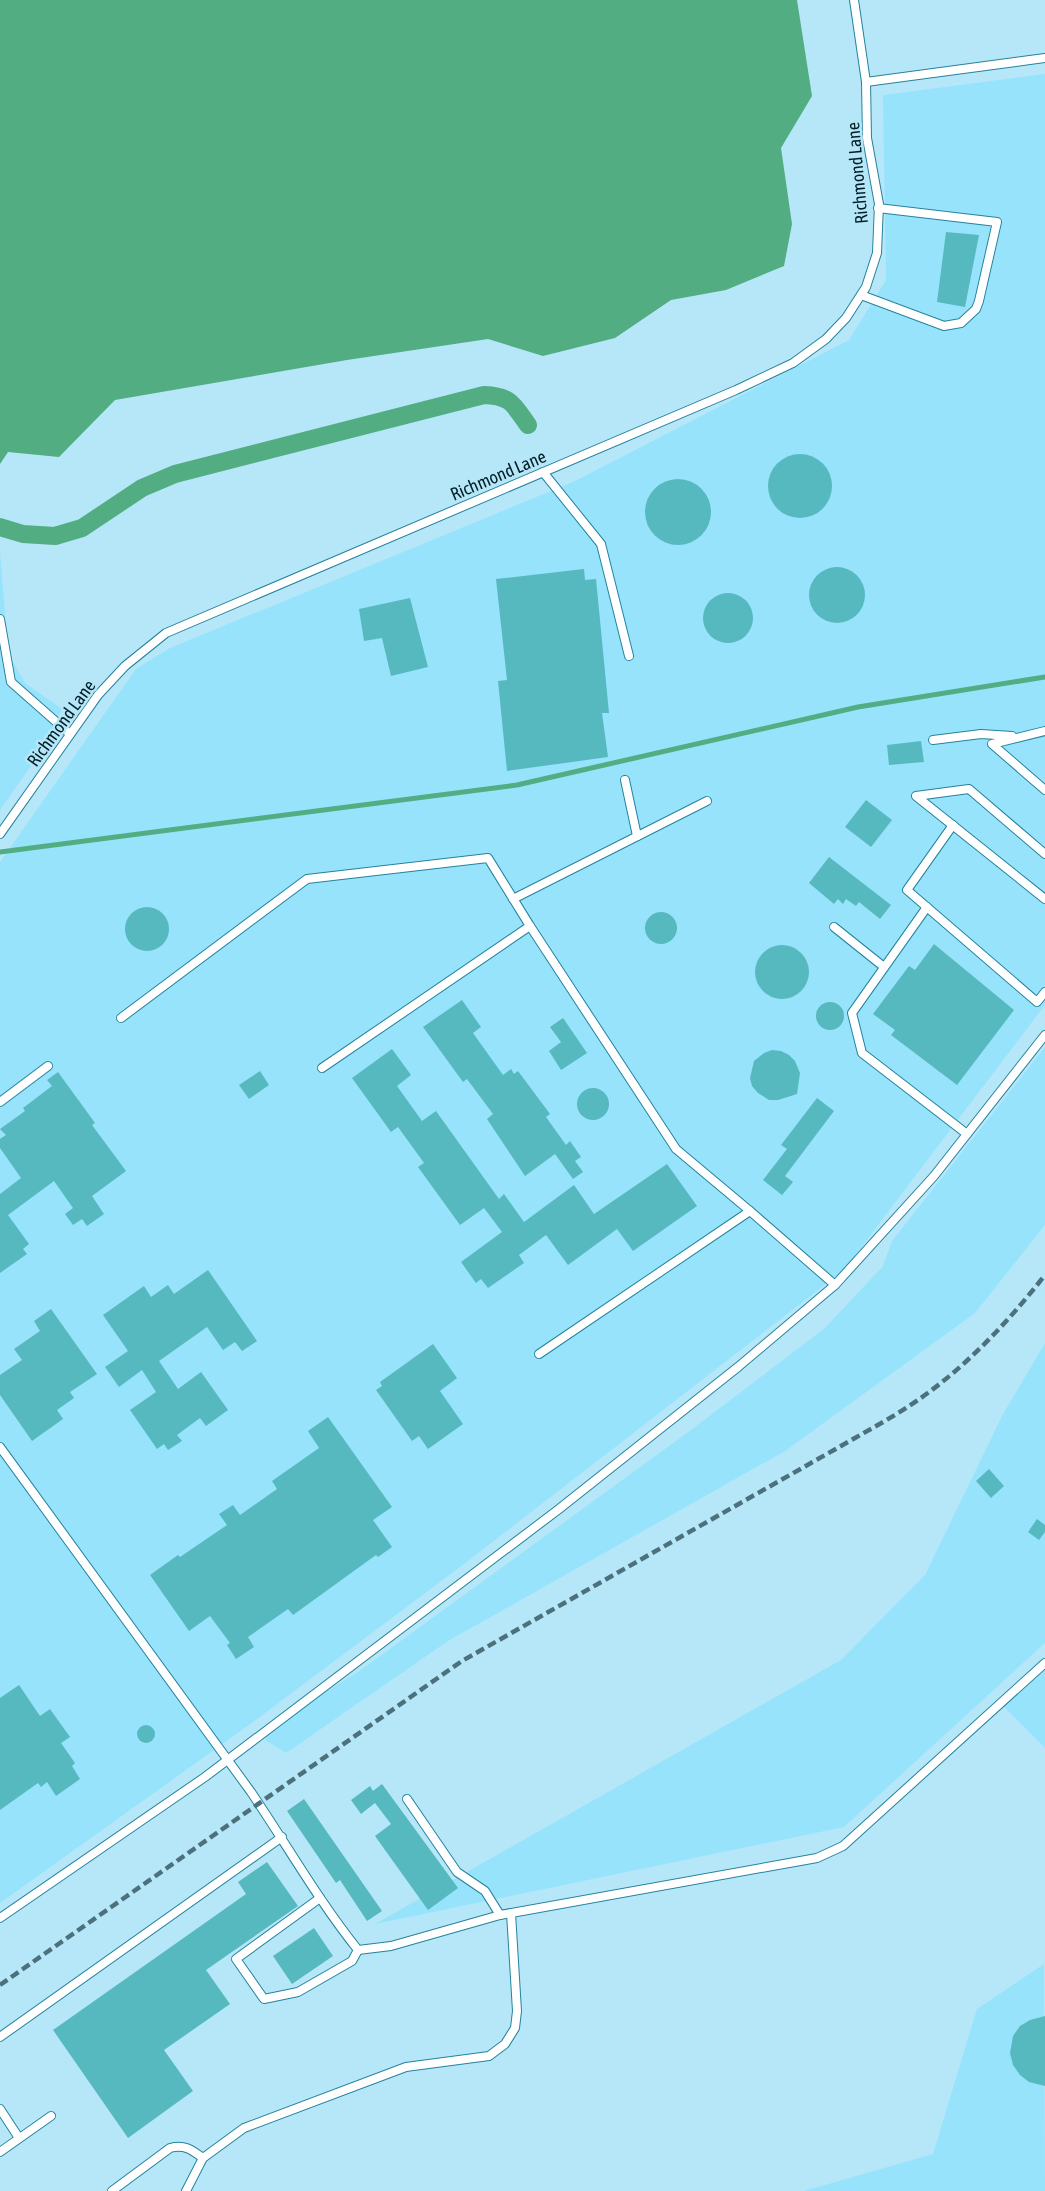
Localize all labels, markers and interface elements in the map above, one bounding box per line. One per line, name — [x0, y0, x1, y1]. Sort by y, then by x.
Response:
street label: Richmond Lane — [842, 121, 872, 225]
street label: Richmond Lane — [447, 445, 549, 505]
street label: Richmond Lane — [23, 676, 99, 770]

